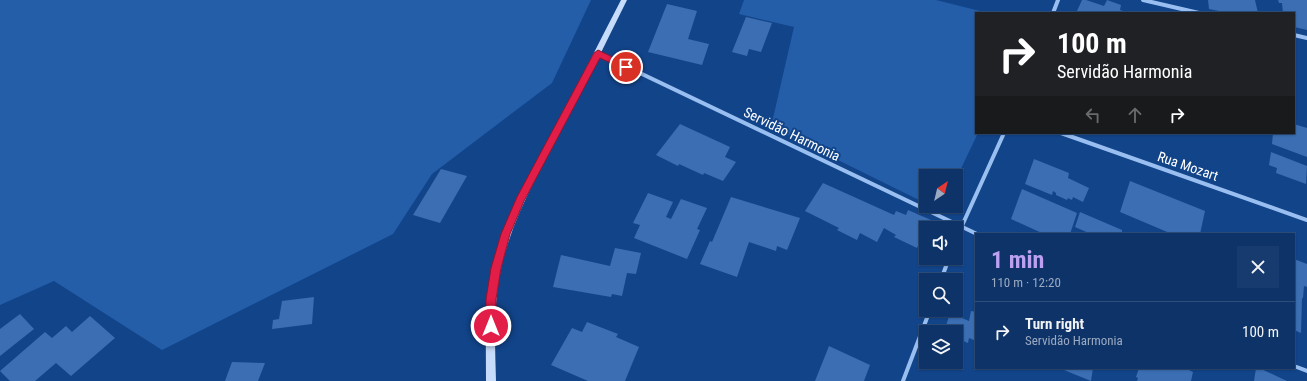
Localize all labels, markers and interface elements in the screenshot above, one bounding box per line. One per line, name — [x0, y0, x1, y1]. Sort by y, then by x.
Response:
text: 100 m — [1057, 27, 1127, 60]
icon: right — [991, 28, 1043, 80]
pin — [609, 50, 643, 84]
icon: arrive — [615, 56, 637, 78]
text: Servidão Harmonia — [1057, 61, 1192, 82]
street label: Servidão Harmonia — [741, 104, 843, 164]
icon: left — [1082, 104, 1104, 126]
icon: ahead — [1124, 104, 1146, 126]
icon: right — [1166, 104, 1188, 126]
street label: Rua Mozart — [1156, 148, 1220, 184]
north arrow — [919, 169, 963, 213]
map controls — [919, 169, 963, 369]
button: sound — [919, 221, 963, 265]
text: 1 min — [991, 246, 1044, 274]
button: close — [1237, 246, 1279, 288]
button: search — [919, 273, 963, 317]
text: 110 m · 12:20 — [991, 275, 1061, 290]
position arrow — [470, 305, 512, 347]
text: Turn right — [1025, 315, 1084, 333]
icon: right — [991, 321, 1013, 343]
text: 100 m — [1242, 323, 1279, 341]
button: layers — [919, 325, 963, 369]
text: Servidão Harmonia — [1025, 333, 1123, 348]

